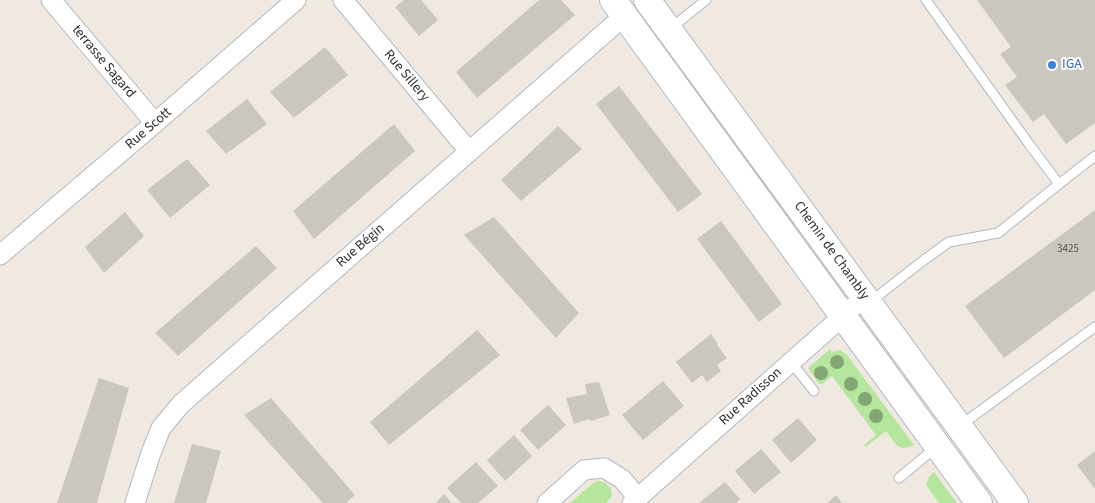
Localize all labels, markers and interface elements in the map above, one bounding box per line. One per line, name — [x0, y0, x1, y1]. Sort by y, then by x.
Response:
street label: terrasse Sagard — [68, 22, 138, 102]
street label: Rue Sillery — [380, 47, 432, 105]
place label: IGA — [1062, 57, 1082, 73]
marker: IGA — [1046, 59, 1058, 71]
street label: Rue Scott — [123, 104, 175, 154]
street label: Chemin de Chambly — [790, 198, 872, 304]
street label: Rue Bégin — [333, 220, 389, 272]
house number: 3425 — [1057, 243, 1079, 257]
street label: Rue Radisson — [716, 364, 786, 430]

